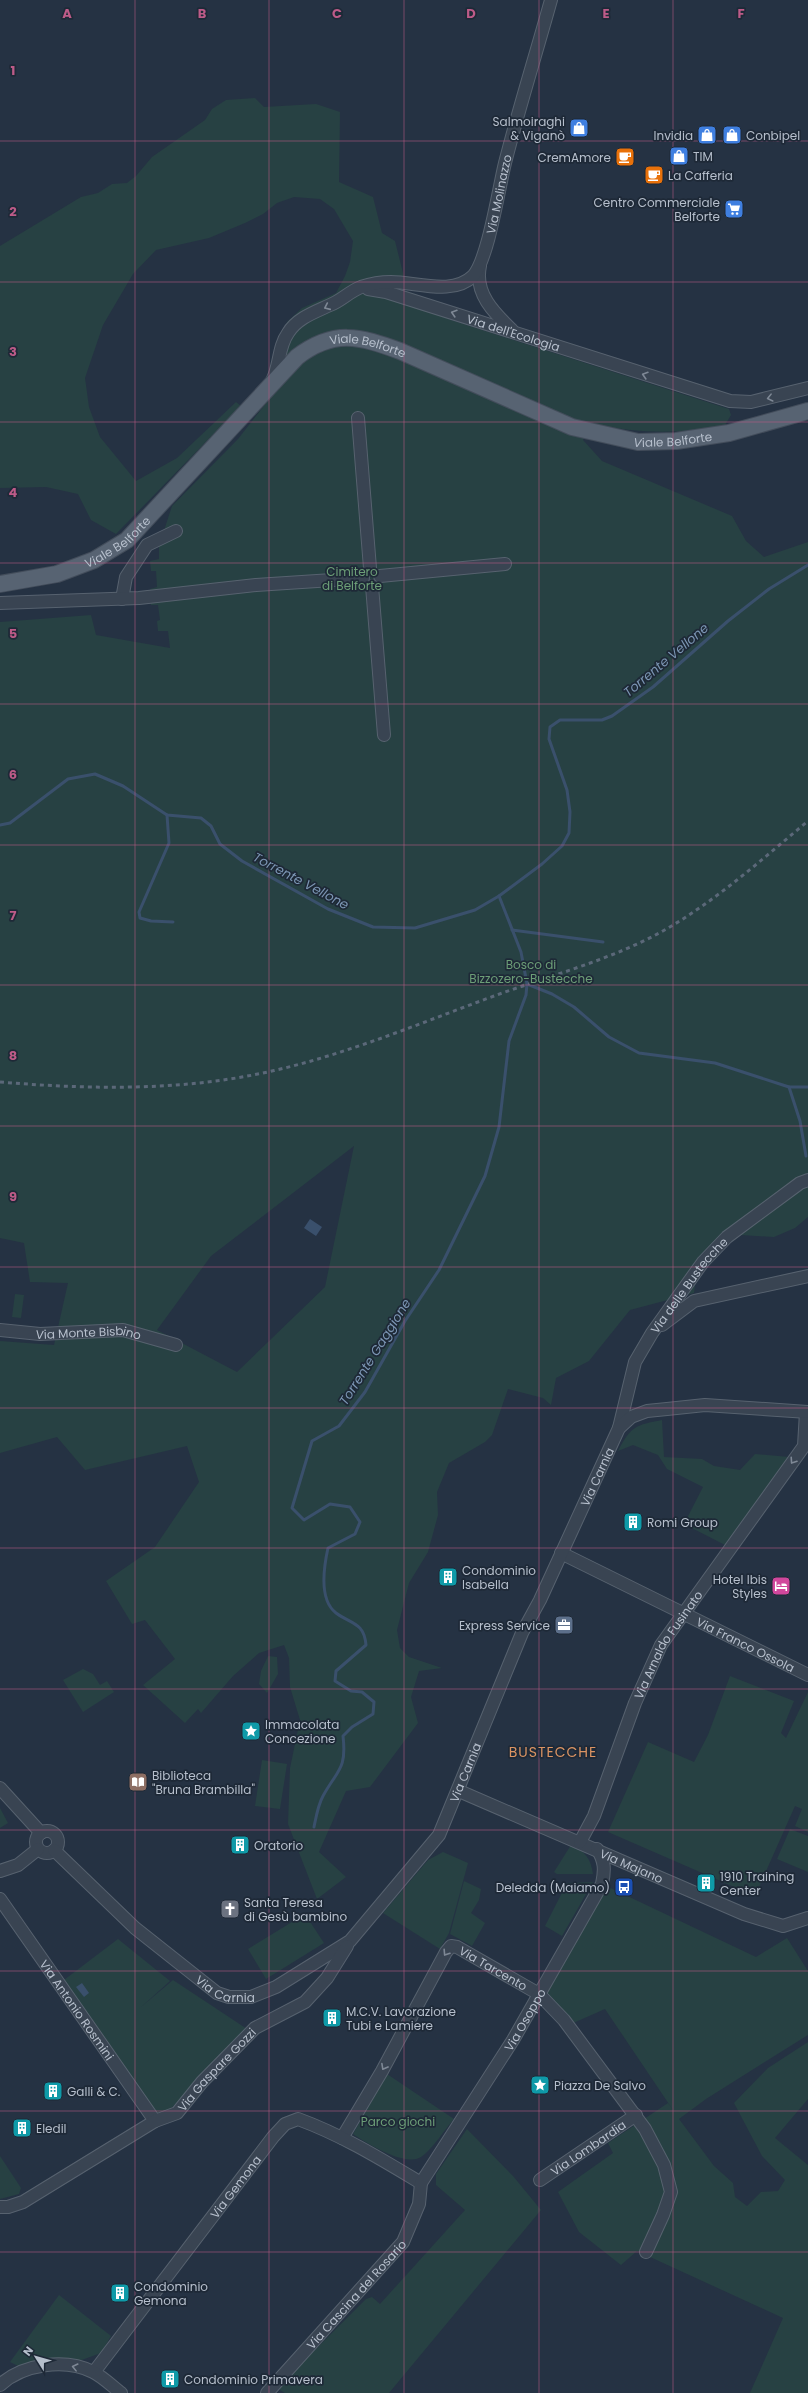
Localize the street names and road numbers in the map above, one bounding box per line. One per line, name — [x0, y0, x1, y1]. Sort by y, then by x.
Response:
street label: Via Molinazzo — [481, 152, 516, 235]
street label: Via dell'Ecologia — [465, 310, 562, 355]
street label: Viale Belforte — [328, 329, 409, 361]
street label: Viale Belforte — [632, 427, 713, 451]
street label: Viale Belforte — [82, 512, 154, 571]
street label: Via delle Bustecche — [646, 1233, 731, 1337]
street label: Via Monte Bisbino — [35, 1321, 144, 1343]
street label: Via Carnia — [576, 1444, 618, 1509]
street label: Via Arnaldo Fusinato — [629, 1587, 706, 1702]
street label: Via Franco Ossola — [694, 1613, 798, 1676]
street label: Via Carnia — [445, 1740, 485, 1805]
street label: Via Majano — [597, 1844, 666, 1887]
street label: Via Tarcento — [456, 1942, 531, 1994]
street label: Via Antonio Rosmini — [36, 1956, 118, 2063]
street label: Via Carnia — [192, 1971, 255, 2006]
street label: Via Osoppo — [500, 1985, 549, 2054]
street label: Via Gaspare Gozzi — [173, 2024, 259, 2115]
street label: Via Lombardia — [547, 2116, 629, 2179]
street label: Via Gemona — [206, 2152, 265, 2222]
street label: Via Cascina del Rosario — [302, 2236, 410, 2352]

